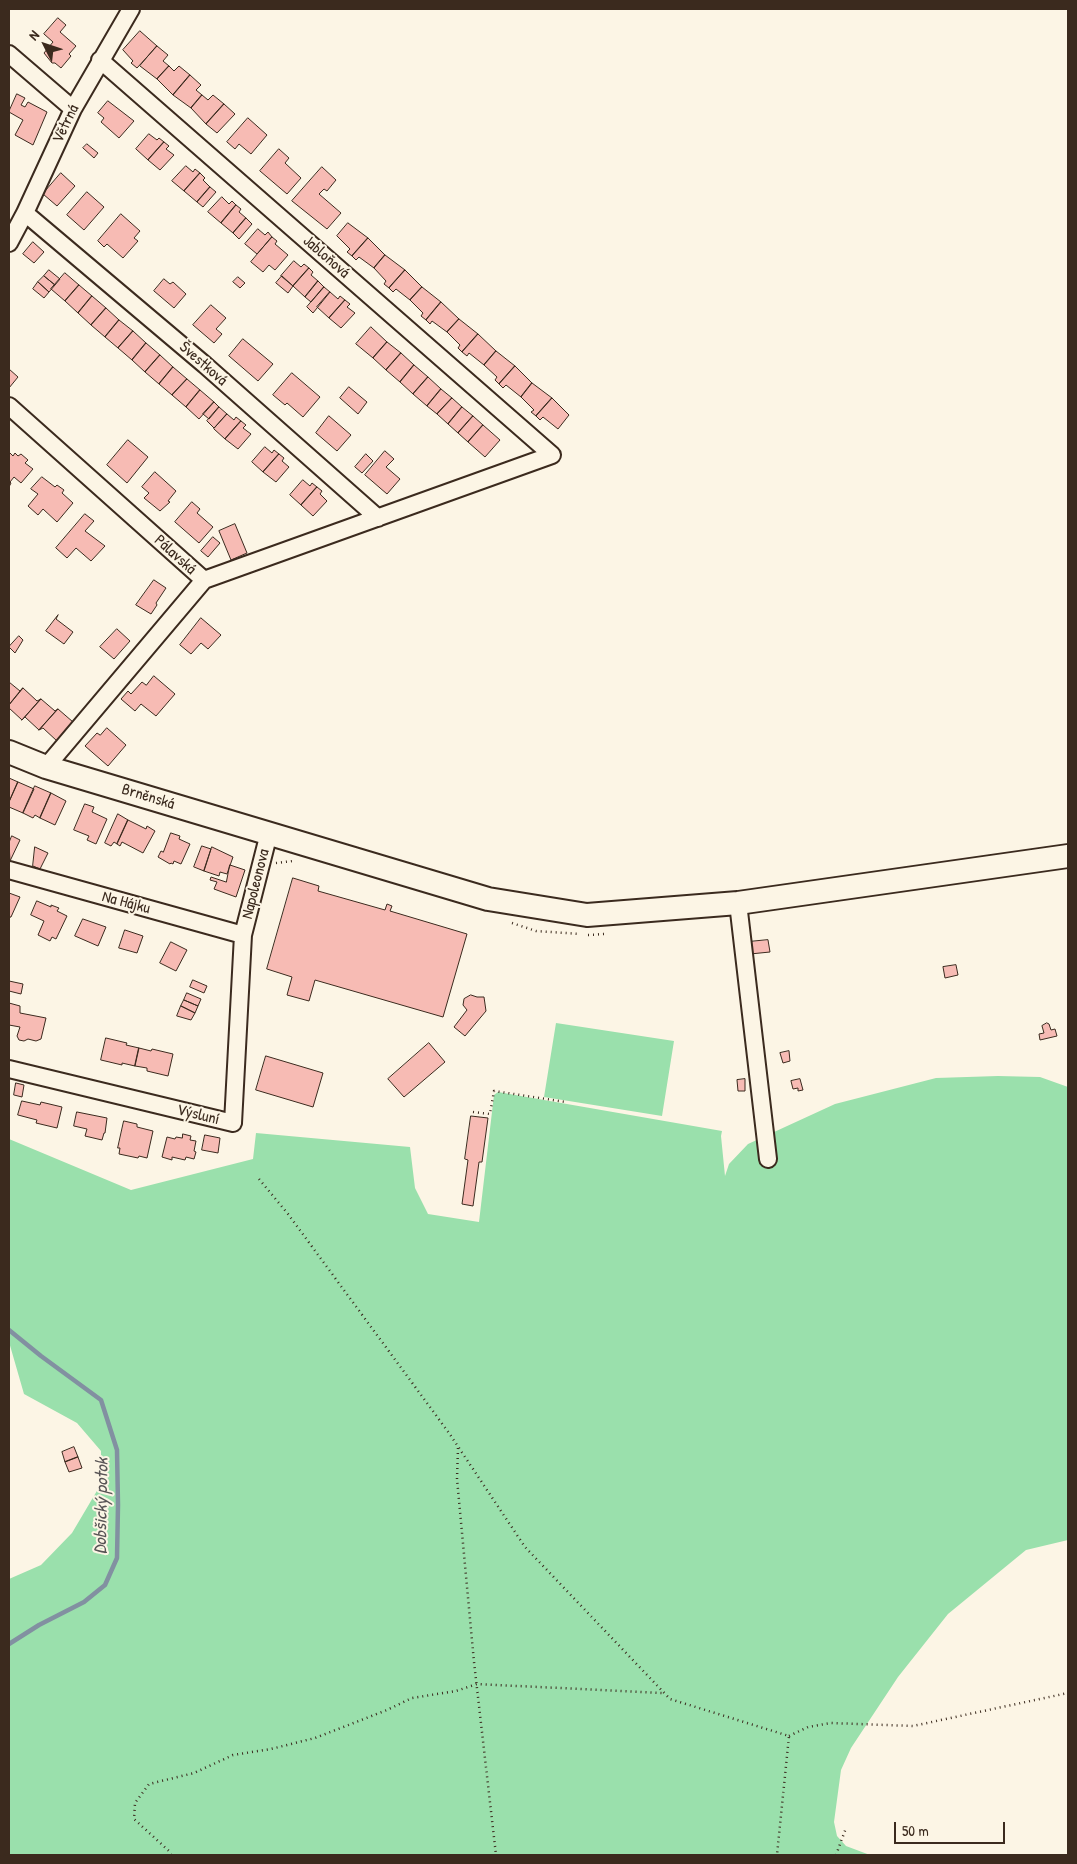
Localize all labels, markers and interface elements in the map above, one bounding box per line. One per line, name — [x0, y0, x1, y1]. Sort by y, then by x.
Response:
north arrow — [20, 20, 70, 70]
text: N — [24, 26, 43, 44]
street label: Větrná — [48, 102, 84, 146]
street label: Jabloňová — [299, 231, 353, 283]
street label: Švestková — [175, 338, 231, 390]
street label: Pálavská — [150, 531, 200, 579]
street label: Brněnská — [119, 780, 177, 814]
street label: Napoleonova — [238, 847, 274, 921]
street label: Na Hájku — [100, 887, 152, 919]
street label: Výsluní — [175, 1100, 221, 1130]
water label: Dobšický potok — [90, 1458, 114, 1554]
scale bar — [897, 1812, 1008, 1844]
text: 50 m — [902, 1820, 929, 1841]

